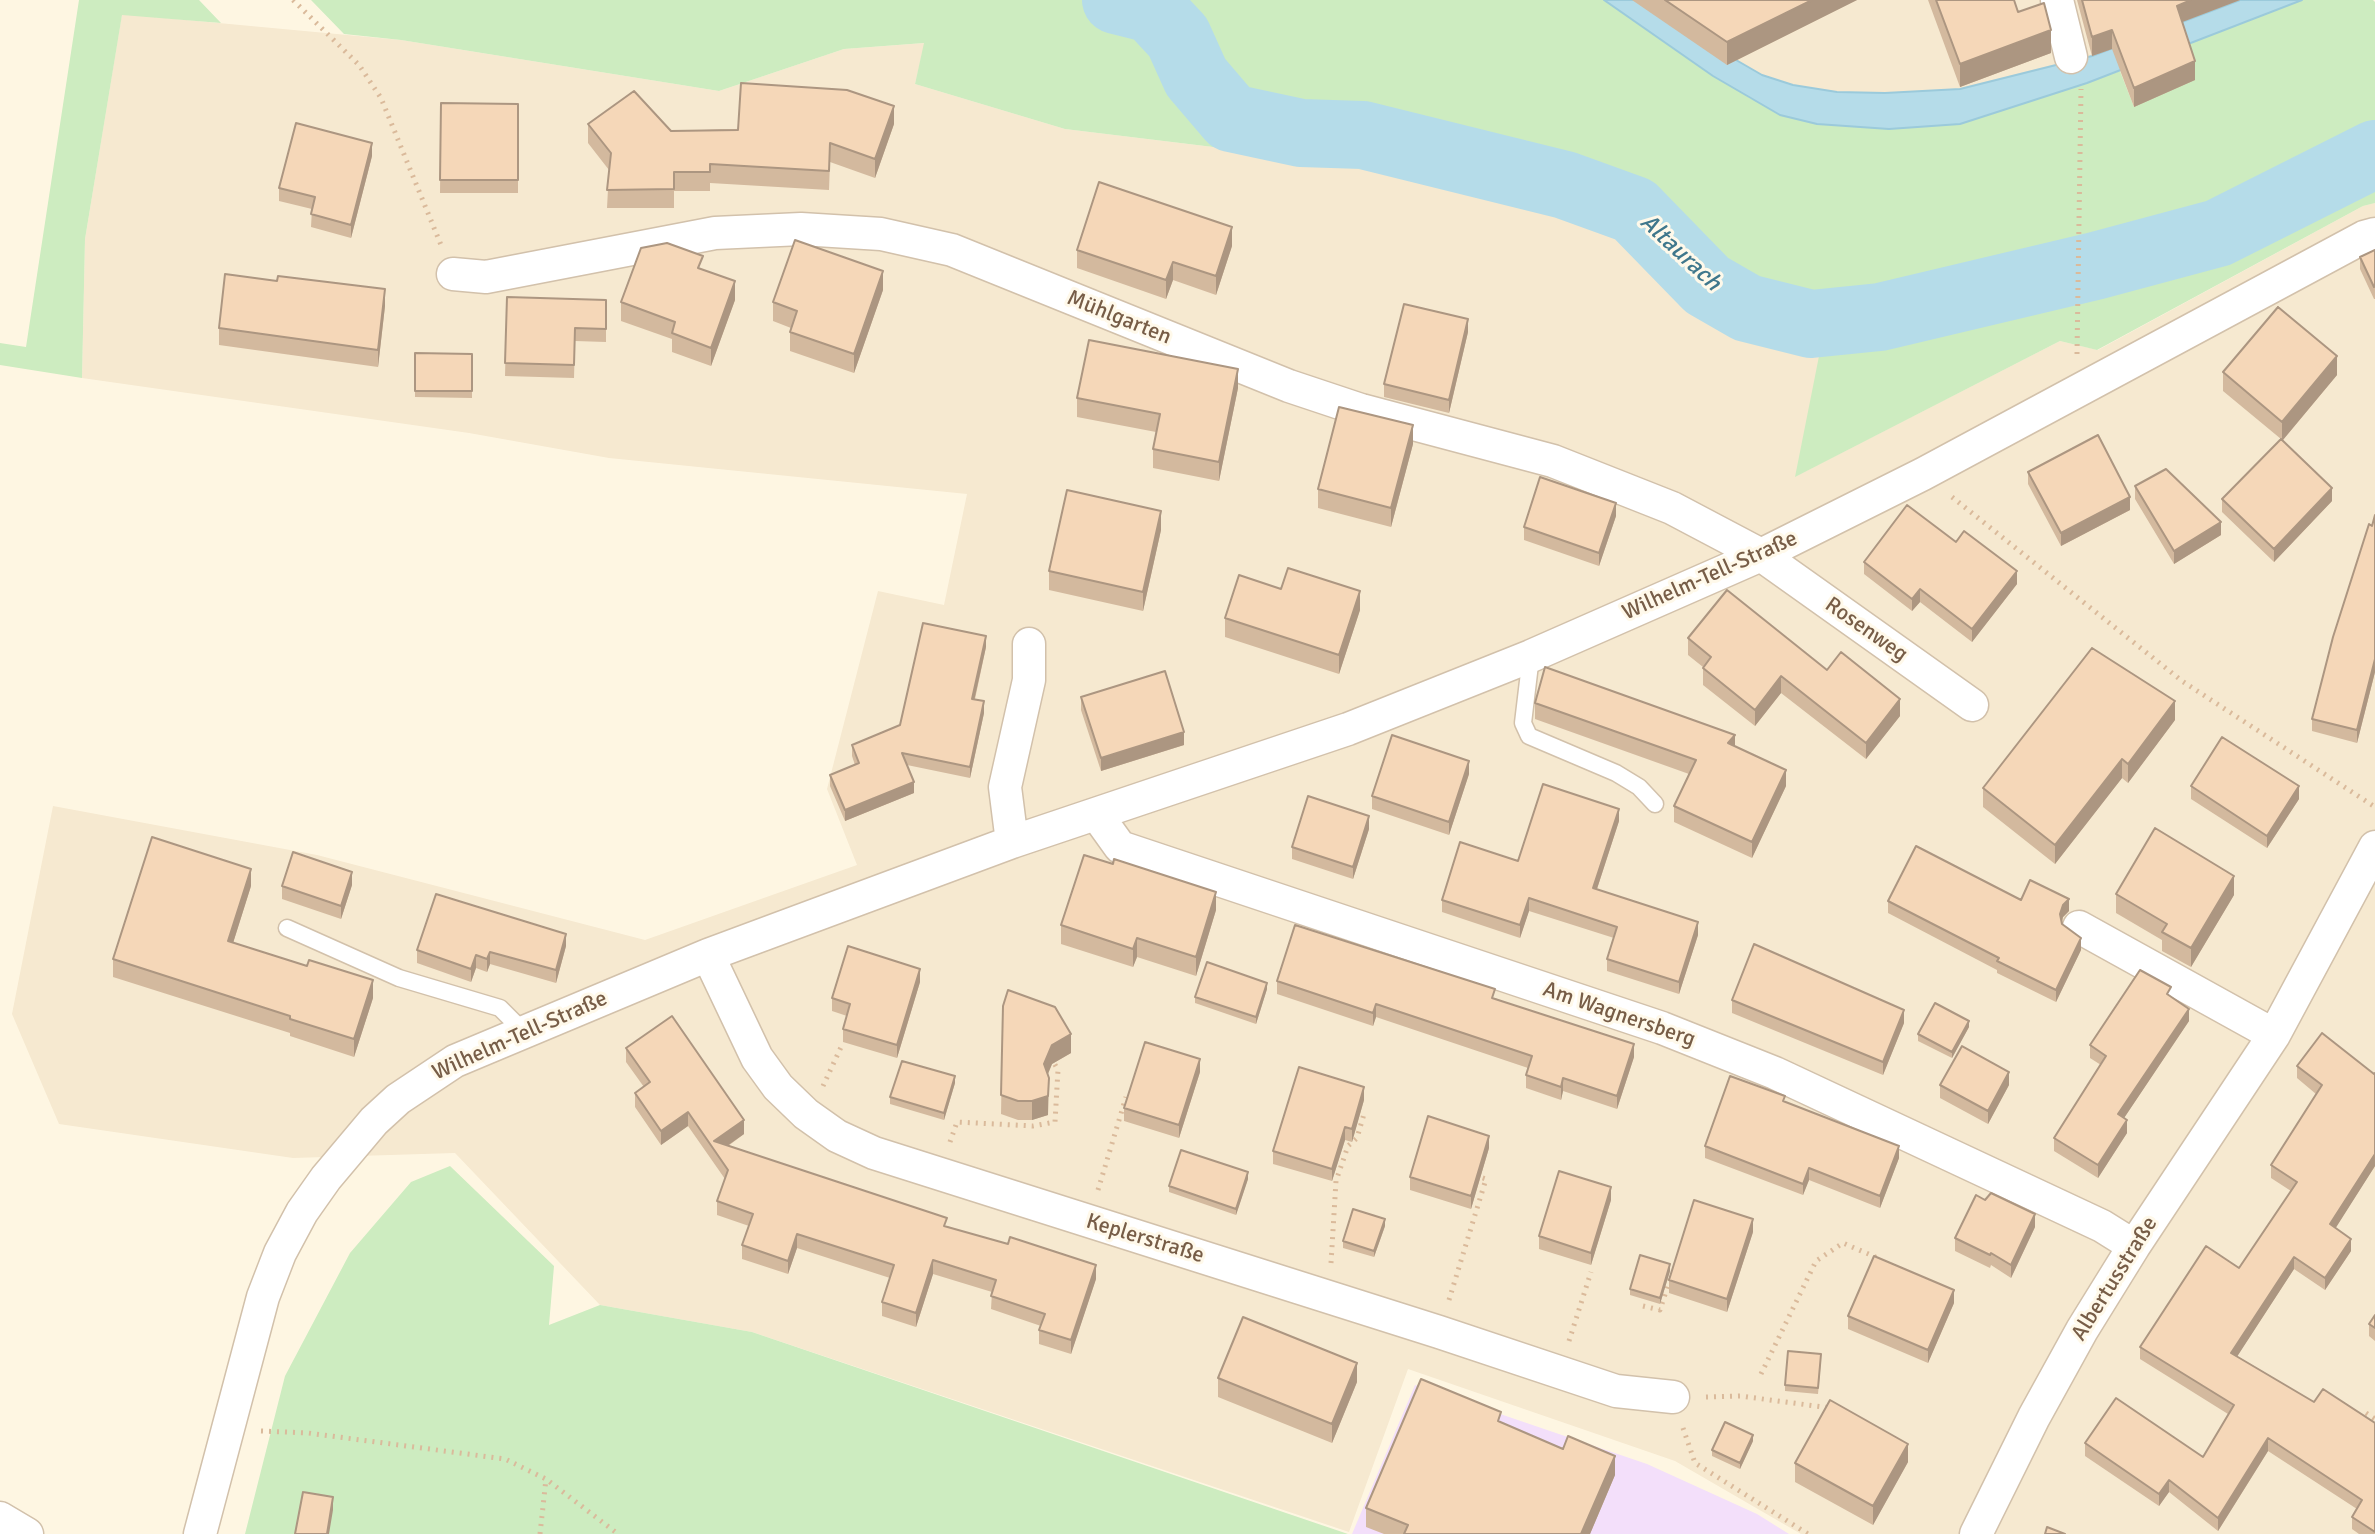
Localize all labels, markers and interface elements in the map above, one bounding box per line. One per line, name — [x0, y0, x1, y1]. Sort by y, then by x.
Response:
water label: Altaurach — [1634, 208, 1726, 298]
street label: Mühlgarten — [1063, 285, 1175, 351]
street label: Wilhelm-Tell-Straße — [1618, 526, 1802, 626]
street label: Rosenweg — [1820, 592, 1912, 668]
street label: Am Wagnersberg — [1539, 977, 1699, 1053]
street label: Wilhelm-Tell-Straße — [428, 986, 612, 1086]
street label: Keplerstraße — [1083, 1209, 1207, 1269]
street label: Albertusstraße — [2066, 1212, 2164, 1346]

